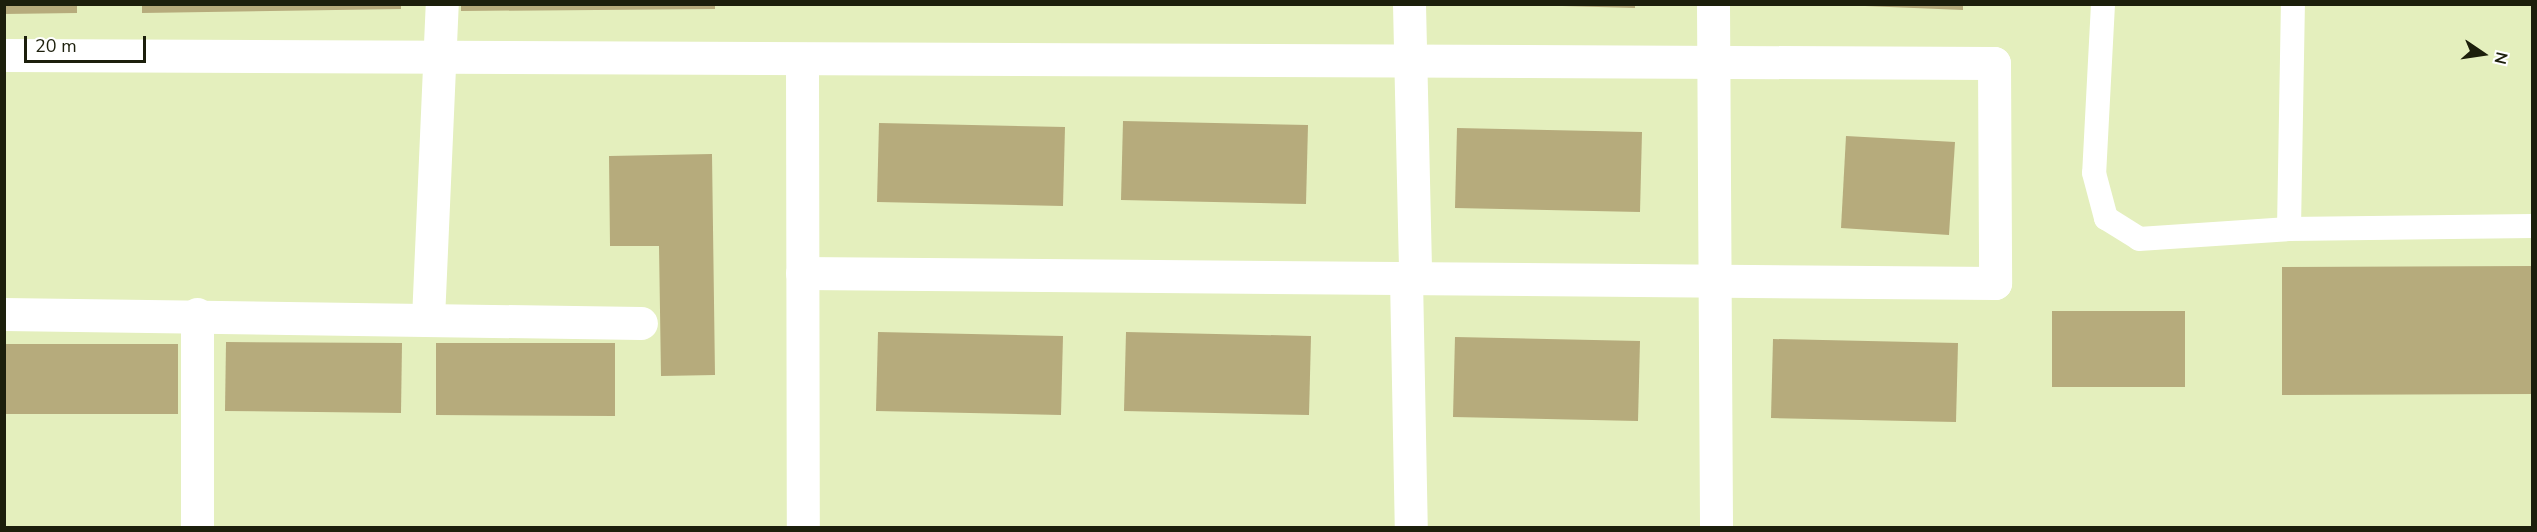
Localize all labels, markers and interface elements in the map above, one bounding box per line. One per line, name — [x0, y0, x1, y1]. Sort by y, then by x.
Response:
scale bar — [27, 24, 148, 62]
north arrow — [2453, 24, 2513, 84]
text: 20 m — [35, 34, 77, 58]
text: N — [2488, 50, 2513, 66]

